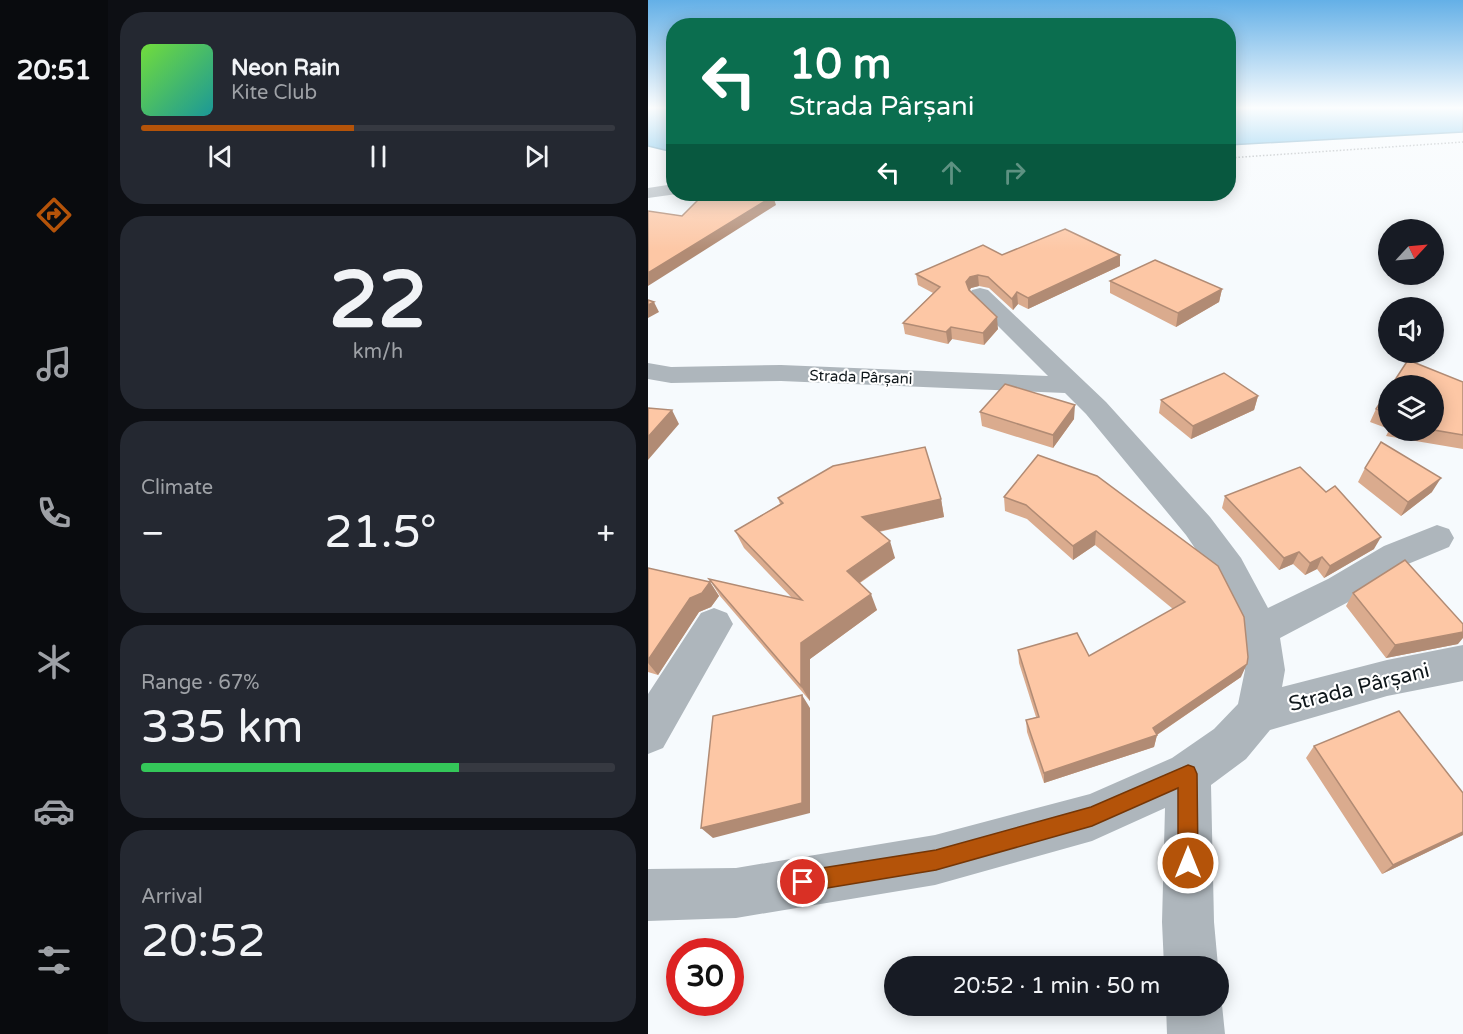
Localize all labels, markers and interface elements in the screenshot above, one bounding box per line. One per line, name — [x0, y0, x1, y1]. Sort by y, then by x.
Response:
text: 10 m — [789, 39, 891, 90]
icon: left — [690, 42, 768, 120]
text: 20:51 — [17, 54, 91, 87]
text: Neon Rain — [231, 55, 340, 81]
text: Kite Club — [231, 81, 317, 105]
text: Strada Pârșani — [789, 90, 974, 123]
icon: previous — [204, 140, 237, 173]
icon: pause — [362, 140, 395, 173]
icon: next — [520, 140, 553, 173]
icon: left — [872, 156, 905, 189]
icon: ahead — [935, 156, 968, 189]
icon: right — [998, 156, 1031, 189]
icon: directions — [33, 194, 75, 236]
north arrow — [1378, 219, 1444, 285]
map controls — [1378, 219, 1444, 441]
text: 22 — [329, 254, 427, 348]
button: sound — [1378, 297, 1444, 363]
text: km/h — [353, 340, 403, 364]
icon: music — [33, 343, 75, 385]
street label: Strada Pârșani — [809, 366, 913, 388]
button: layers — [1378, 375, 1444, 441]
text: Climate — [141, 476, 213, 500]
icon: phone — [33, 492, 75, 534]
text: 21.5° — [324, 506, 437, 560]
text: − — [141, 514, 165, 553]
text: + — [596, 514, 615, 553]
icon: climate — [33, 641, 75, 683]
street label: Strada Pârșani — [1286, 658, 1432, 717]
text: Range · 67% — [141, 671, 260, 695]
text: 335 km — [141, 701, 303, 755]
icon: car — [33, 790, 75, 832]
position arrow — [1156, 831, 1220, 895]
pin — [777, 856, 828, 907]
icon: arrive — [786, 865, 819, 898]
text: Arrival — [141, 885, 203, 909]
text: 20:52 — [141, 915, 266, 969]
speed limit sign: 30 — [666, 938, 744, 1016]
icon: filters — [33, 939, 75, 981]
text: 20:52 · 1 min · 50 m — [953, 973, 1160, 999]

